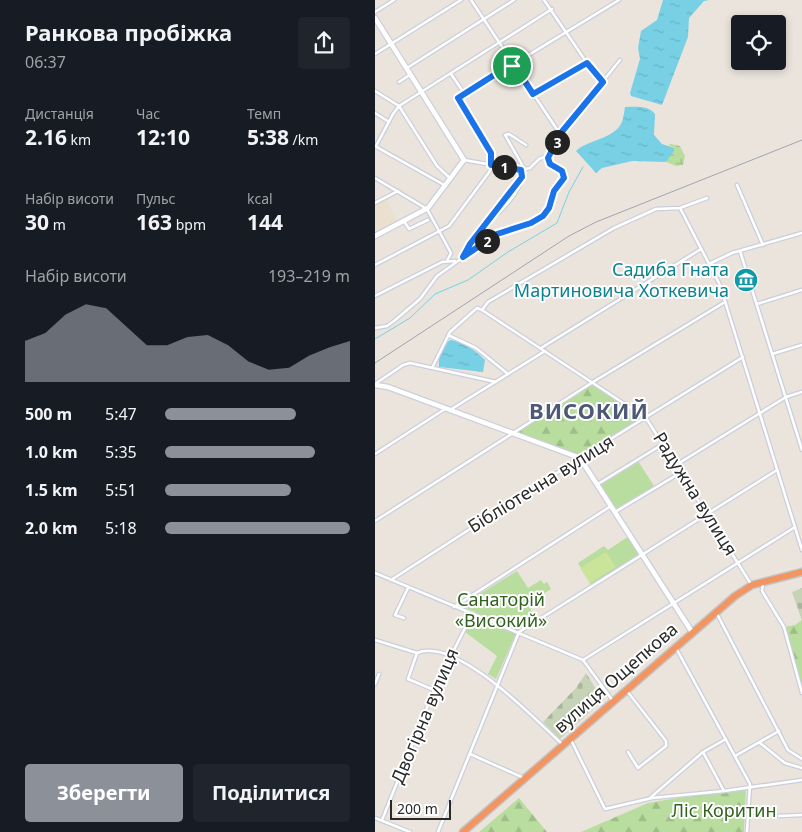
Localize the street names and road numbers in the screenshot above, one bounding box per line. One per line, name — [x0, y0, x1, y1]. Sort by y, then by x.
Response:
street label: Радужна вулиця — [648, 427, 743, 560]
street label: Бібліотечна вулиця — [463, 429, 618, 538]
street label: вулиця Ощепкова — [548, 617, 682, 738]
street label: Двогірна вулиця — [385, 644, 463, 787]

